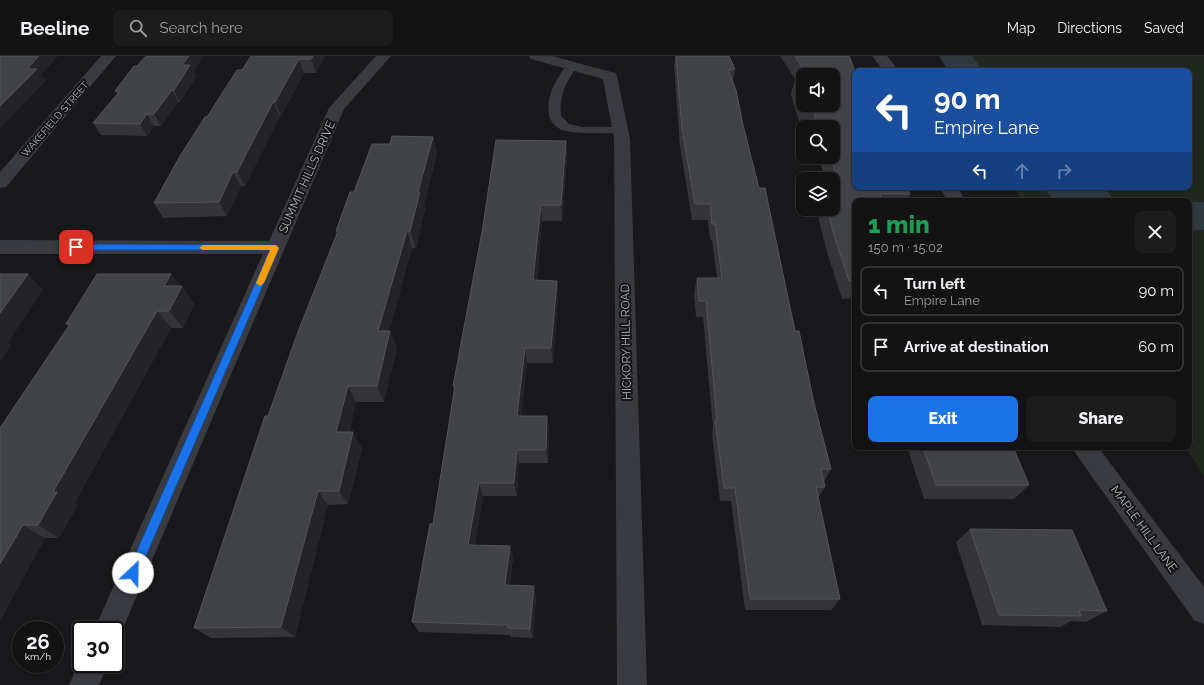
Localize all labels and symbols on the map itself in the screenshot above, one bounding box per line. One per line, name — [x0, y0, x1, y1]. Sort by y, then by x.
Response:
street label: WAKEFIELD STREET — [19, 79, 91, 159]
street label: SUMMIT HILLS DRIVE — [276, 119, 338, 235]
pin — [59, 230, 93, 264]
street label: HICKORY HILL ROAD — [618, 283, 634, 400]
street label: MAPLE HILL LANE — [1108, 483, 1180, 575]
position arrow — [112, 552, 154, 594]
speed limit sign: 30 — [72, 621, 124, 673]

